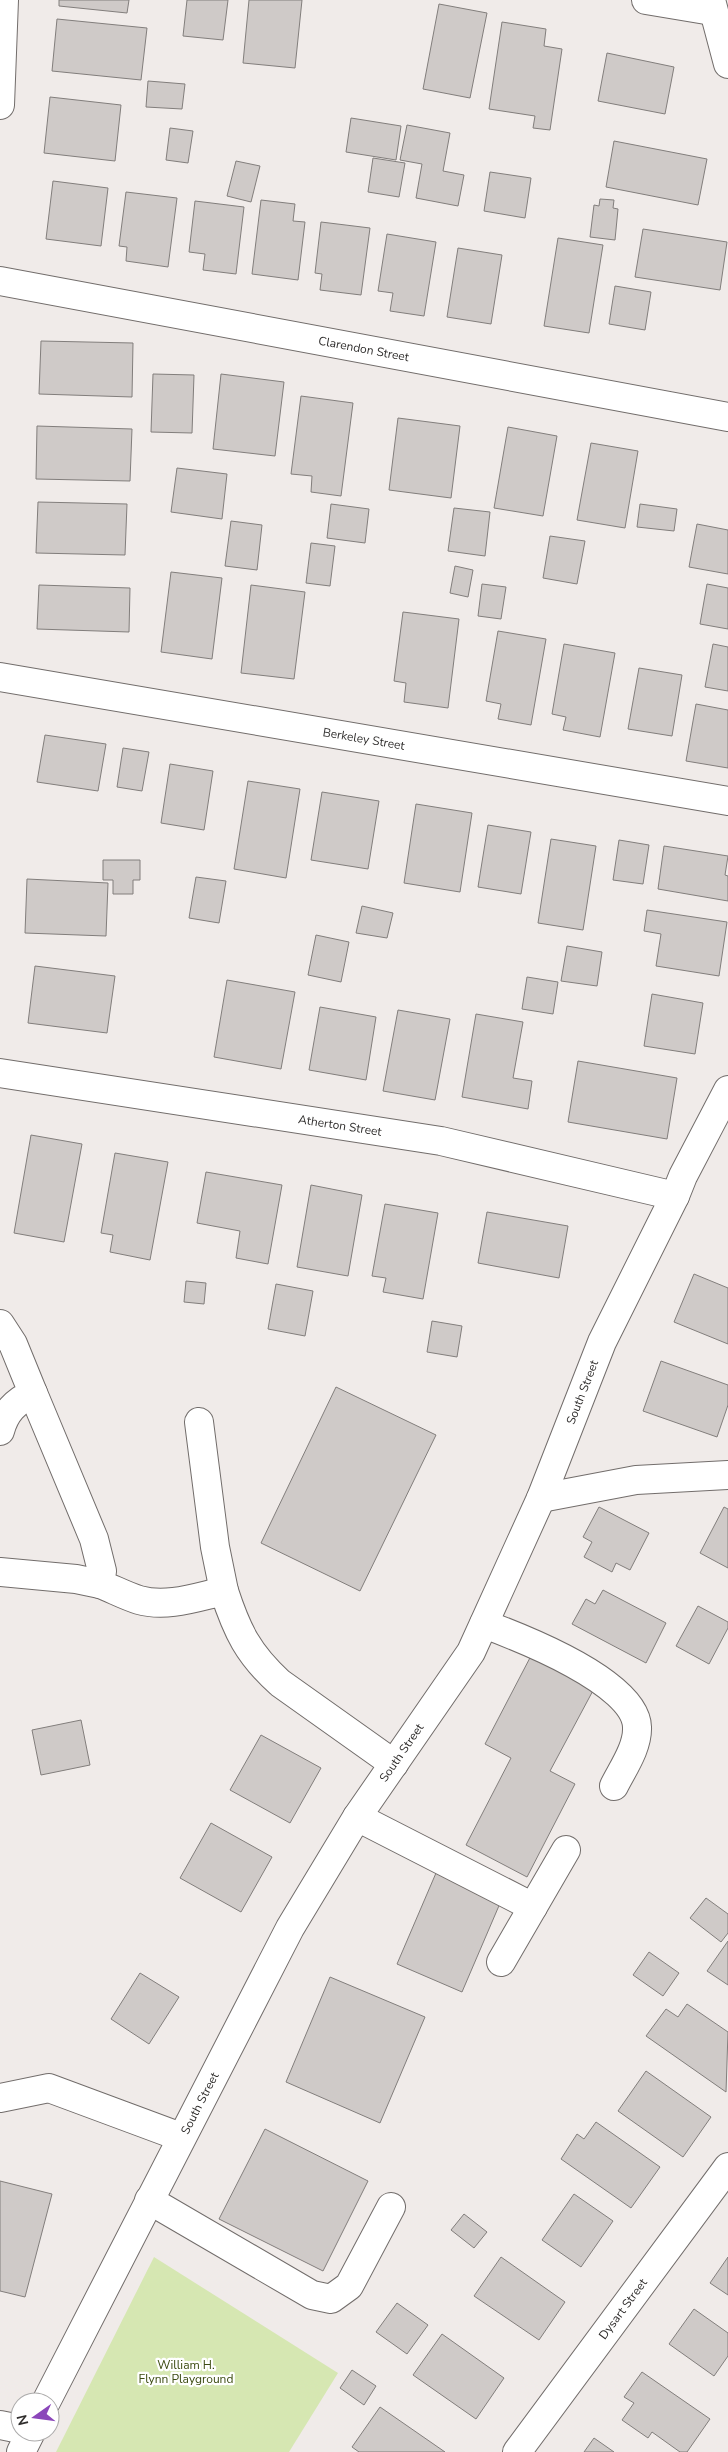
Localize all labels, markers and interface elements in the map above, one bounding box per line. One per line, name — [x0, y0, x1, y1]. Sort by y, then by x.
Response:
street label: Clarendon Street — [317, 333, 411, 365]
street label: Berkeley Street — [322, 724, 407, 754]
street label: Atherton Street — [297, 1111, 384, 1140]
street label: South Street — [563, 1357, 602, 1427]
street label: South Street — [376, 1720, 428, 1785]
street label: South Street — [177, 2069, 223, 2137]
street label: Dysart Street — [595, 2275, 651, 2343]
park label: William H. Flynn Playground — [139, 2357, 233, 2387]
north arrow — [10, 2392, 60, 2442]
text: N — [12, 2413, 33, 2427]

